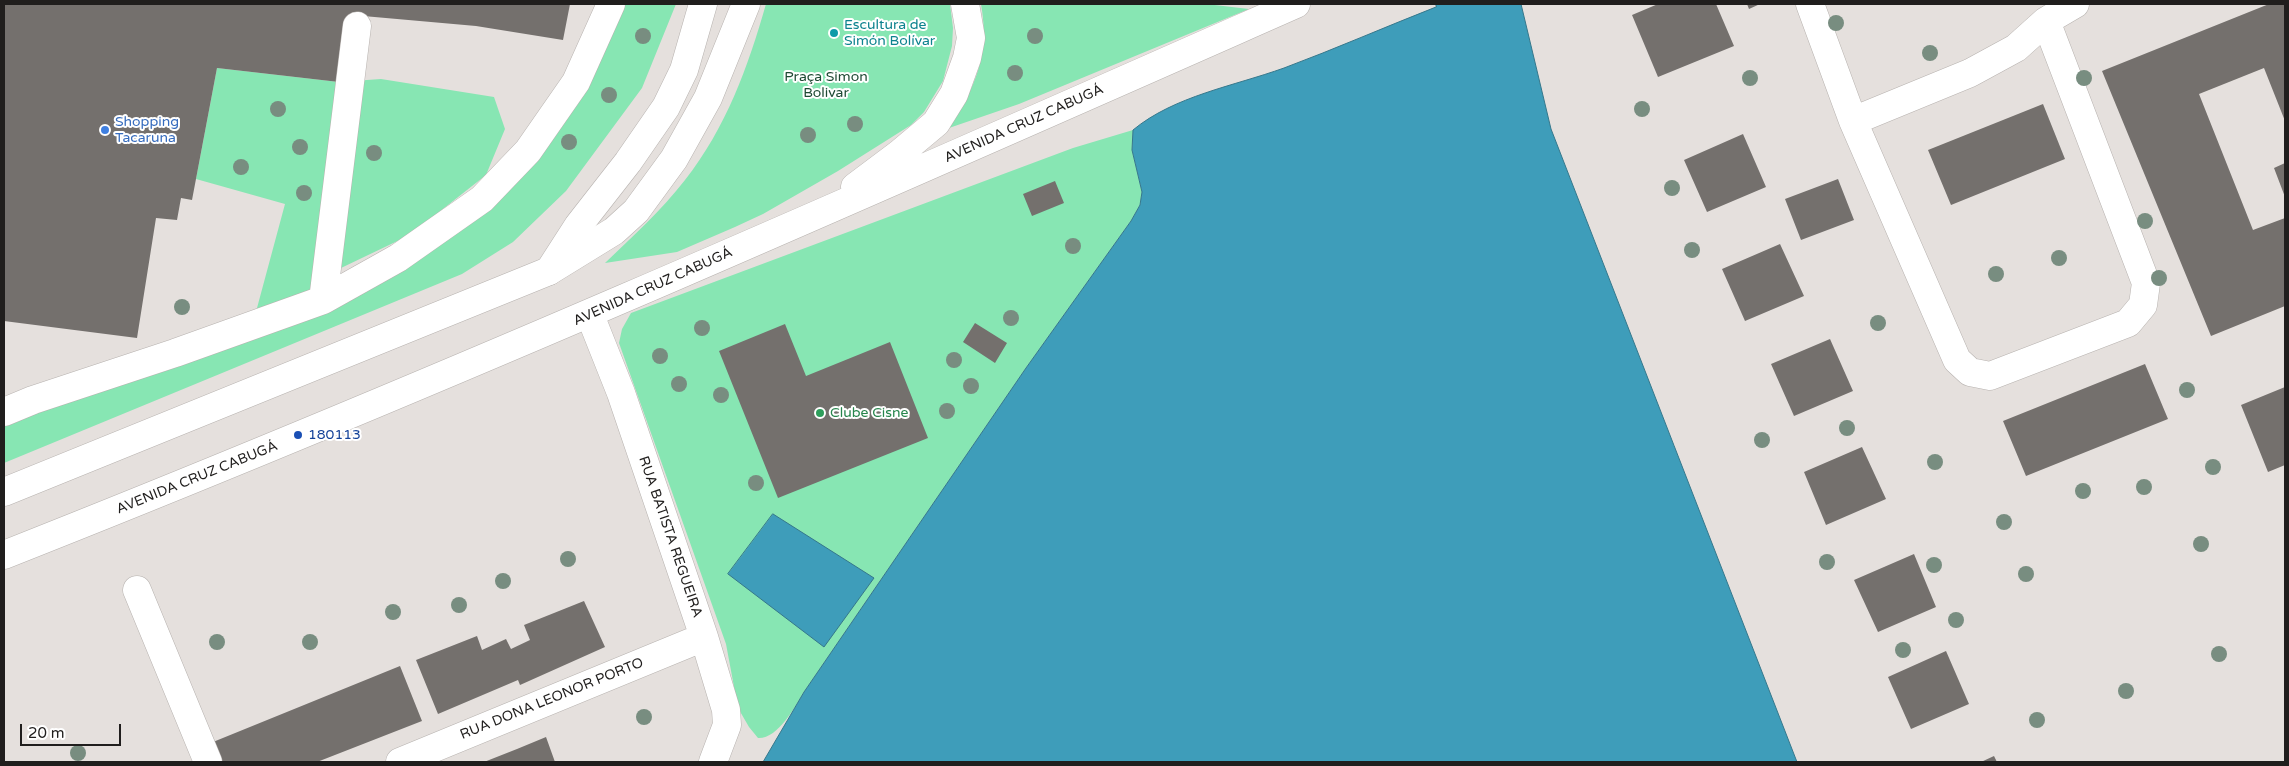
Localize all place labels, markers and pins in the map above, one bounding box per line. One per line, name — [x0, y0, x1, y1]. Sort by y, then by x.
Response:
place label: Escultura de Simón Bolívar — [844, 17, 935, 49]
marker: Escultura de Simón Bolívar — [828, 27, 840, 39]
place label: Shopping Tacaruna — [115, 114, 179, 146]
marker: Shopping Tacaruna — [99, 124, 111, 136]
place label: Clube Cisne — [830, 405, 909, 421]
marker: Clube Cisne — [814, 407, 826, 419]
place label: 180113 — [308, 427, 361, 443]
marker: 180113 — [292, 429, 304, 441]

